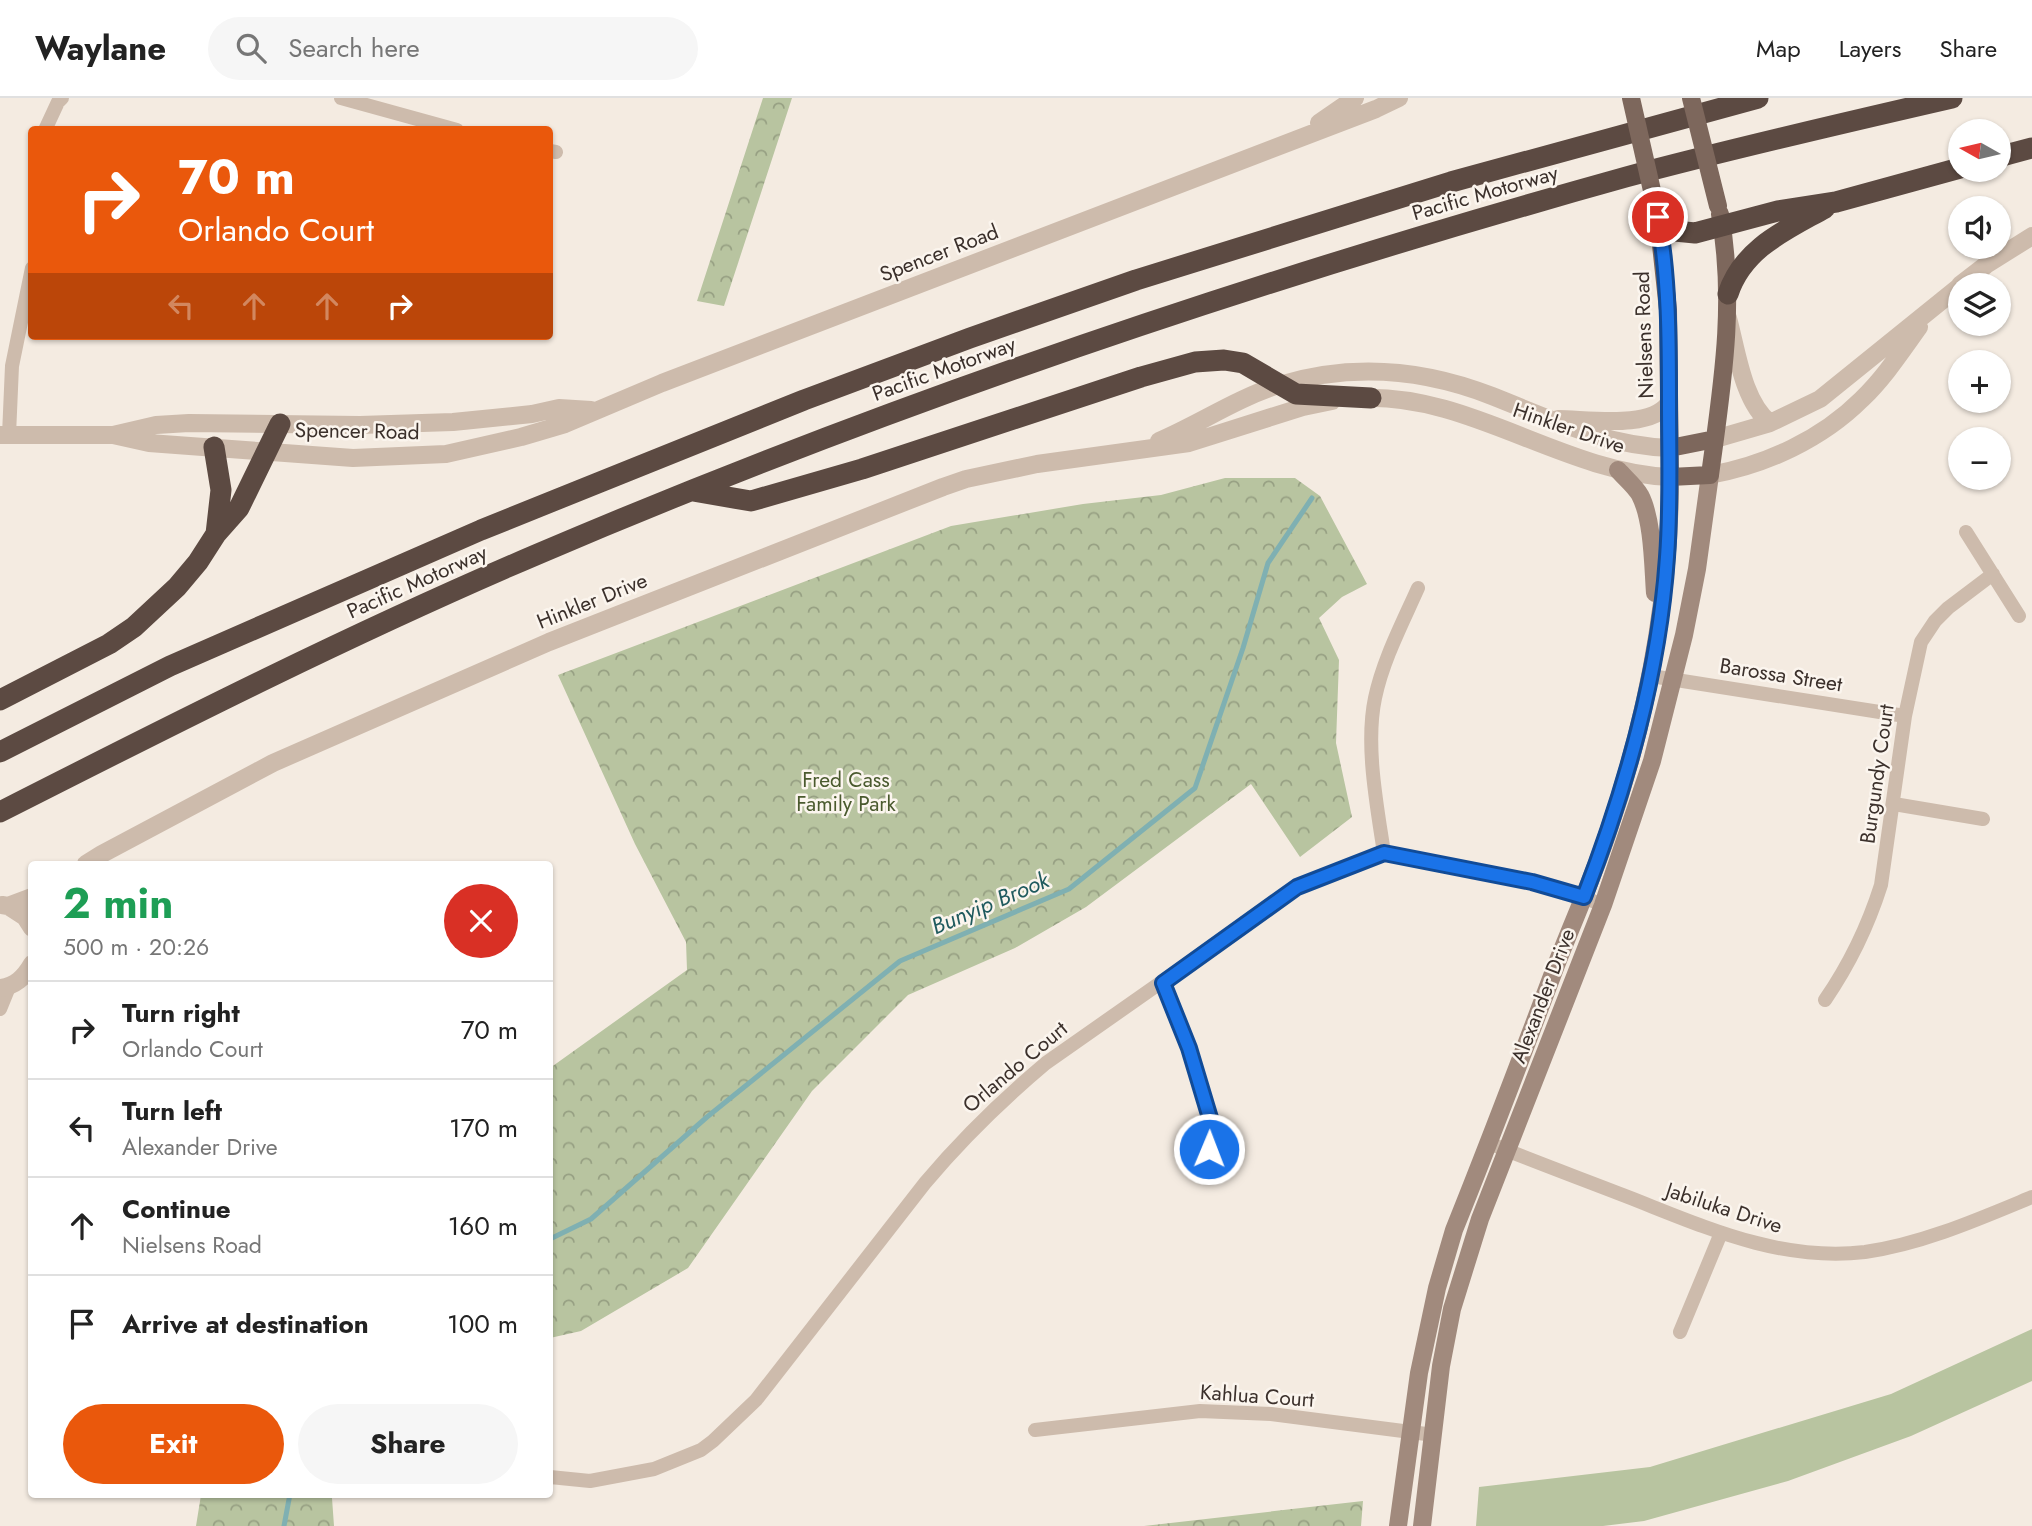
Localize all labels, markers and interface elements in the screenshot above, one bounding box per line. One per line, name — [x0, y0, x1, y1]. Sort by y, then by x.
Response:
search box — [208, 17, 698, 80]
text: Waylane — [35, 25, 166, 72]
icon: search — [232, 29, 270, 67]
text: Search here — [288, 29, 420, 67]
text: Map — [1756, 31, 1801, 66]
text: Layers — [1839, 31, 1901, 66]
text: Share — [1939, 31, 1997, 66]
north arrow — [1948, 119, 2011, 182]
map controls — [1948, 119, 2011, 490]
text: 70 m — [178, 142, 295, 212]
icon: right — [63, 154, 154, 245]
street label: Pacific Motorway — [1408, 158, 1562, 228]
pin — [1628, 187, 1688, 247]
button: sound — [1948, 196, 2011, 259]
icon: arrive — [1639, 198, 1677, 236]
text: Orlando Court — [178, 207, 374, 253]
street label: Spencer Road — [875, 217, 1003, 289]
street label: Nielsens Road — [1627, 271, 1661, 399]
button: layers — [1948, 273, 2011, 336]
icon: left — [162, 287, 200, 325]
icon: ahead — [235, 287, 273, 325]
icon: ahead — [308, 287, 346, 325]
icon: right — [381, 287, 419, 325]
street label: Pacific Motorway — [868, 329, 1021, 409]
button: + — [1948, 350, 2011, 413]
street label: Hinkler Drive — [1509, 395, 1629, 461]
street label: Spencer Road — [294, 415, 420, 447]
button: − — [1948, 427, 2011, 490]
street label: Pacific Motorway — [342, 537, 493, 626]
street label: Hinkler Drive — [532, 565, 652, 637]
street label: Barossa Street — [1718, 651, 1844, 699]
street label: Burgundy Court — [1852, 702, 1902, 846]
park label: Fred Cass Family Park — [796, 765, 897, 819]
water label: Bunyip Brook — [926, 862, 1055, 943]
text: 2 min — [63, 873, 173, 934]
button: close — [444, 884, 518, 958]
street label: Alexander Drive — [1504, 924, 1583, 1068]
text: 500 m · 20:26 — [63, 930, 209, 964]
text: Turn right — [122, 994, 240, 1032]
icon: right — [63, 1011, 101, 1049]
text: 70 m — [461, 1011, 518, 1049]
street label: Orlando Court — [956, 1014, 1074, 1120]
text: Orlando Court — [122, 1032, 263, 1066]
text: Turn left — [122, 1092, 222, 1130]
icon: left — [63, 1109, 101, 1147]
text: 170 m — [449, 1109, 518, 1147]
position arrow — [1172, 1112, 1246, 1186]
text: Alexander Drive — [122, 1130, 278, 1164]
street label: Jabiluka Drive — [1659, 1174, 1786, 1241]
text: Continue — [122, 1190, 231, 1228]
icon: ahead — [63, 1207, 101, 1245]
text: 160 m — [448, 1207, 518, 1245]
text: Nielsens Road — [122, 1228, 262, 1262]
icon: arrive — [63, 1305, 101, 1343]
text: Arrive at destination — [122, 1305, 369, 1343]
text: 100 m — [447, 1305, 518, 1343]
street label: Kahlua Court — [1199, 1377, 1315, 1415]
button: Exit — [63, 1404, 284, 1484]
button: Share — [298, 1404, 518, 1484]

